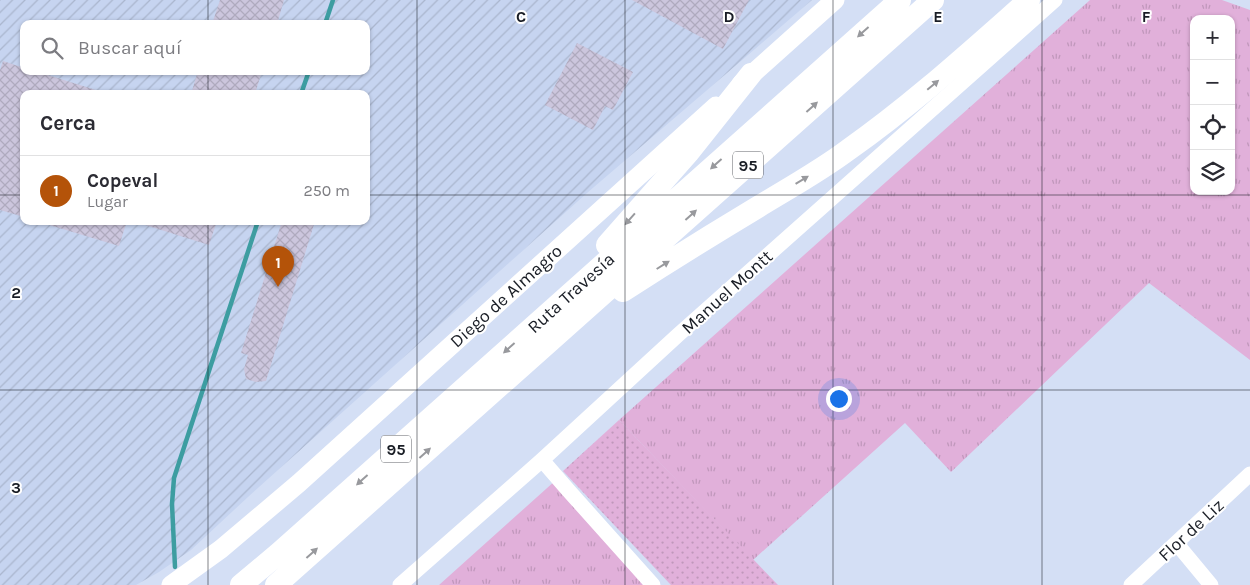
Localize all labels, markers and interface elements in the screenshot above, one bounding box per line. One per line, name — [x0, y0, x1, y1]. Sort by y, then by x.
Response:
text: C — [516, 7, 526, 26]
text: D — [724, 7, 735, 26]
text: E — [933, 7, 943, 26]
text: F — [1142, 7, 1151, 26]
map controls — [1190, 15, 1235, 195]
button: + — [1190, 15, 1235, 60]
search box — [20, 20, 370, 75]
one-way arrow — [857, 27, 870, 38]
icon: search — [38, 34, 66, 62]
text: Buscar aquí — [78, 37, 182, 59]
button: − — [1190, 60, 1235, 105]
one-way arrow — [926, 79, 939, 90]
one-way arrow — [806, 101, 818, 113]
button: locate — [1190, 105, 1235, 150]
text: Cerca — [40, 111, 96, 135]
button: layers — [1190, 150, 1235, 195]
road number: 95 — [733, 152, 763, 178]
one-way arrow — [711, 158, 723, 170]
text: Copeval — [87, 170, 158, 192]
one-way arrow — [795, 176, 808, 185]
text: 1 — [53, 181, 59, 200]
text: 250 m — [303, 181, 350, 200]
text: Lugar — [87, 192, 128, 211]
one-way arrow — [685, 210, 697, 221]
one-way arrow — [624, 212, 636, 224]
street label: Diego de Almagro — [445, 240, 567, 352]
street label: Manuel Montt — [677, 245, 777, 339]
pin: 1 — [262, 246, 294, 287]
street label: Ruta Travesía — [523, 248, 619, 338]
one-way arrow — [657, 260, 670, 270]
text: 2 — [11, 283, 21, 302]
one-way arrow — [503, 343, 516, 354]
your location — [826, 386, 852, 412]
road number: 95 — [381, 436, 411, 462]
one-way arrow — [418, 447, 430, 459]
one-way arrow — [356, 474, 368, 486]
text: 3 — [11, 478, 21, 497]
street label: Flor de Liz — [1154, 494, 1228, 566]
one-way arrow — [306, 547, 318, 559]

